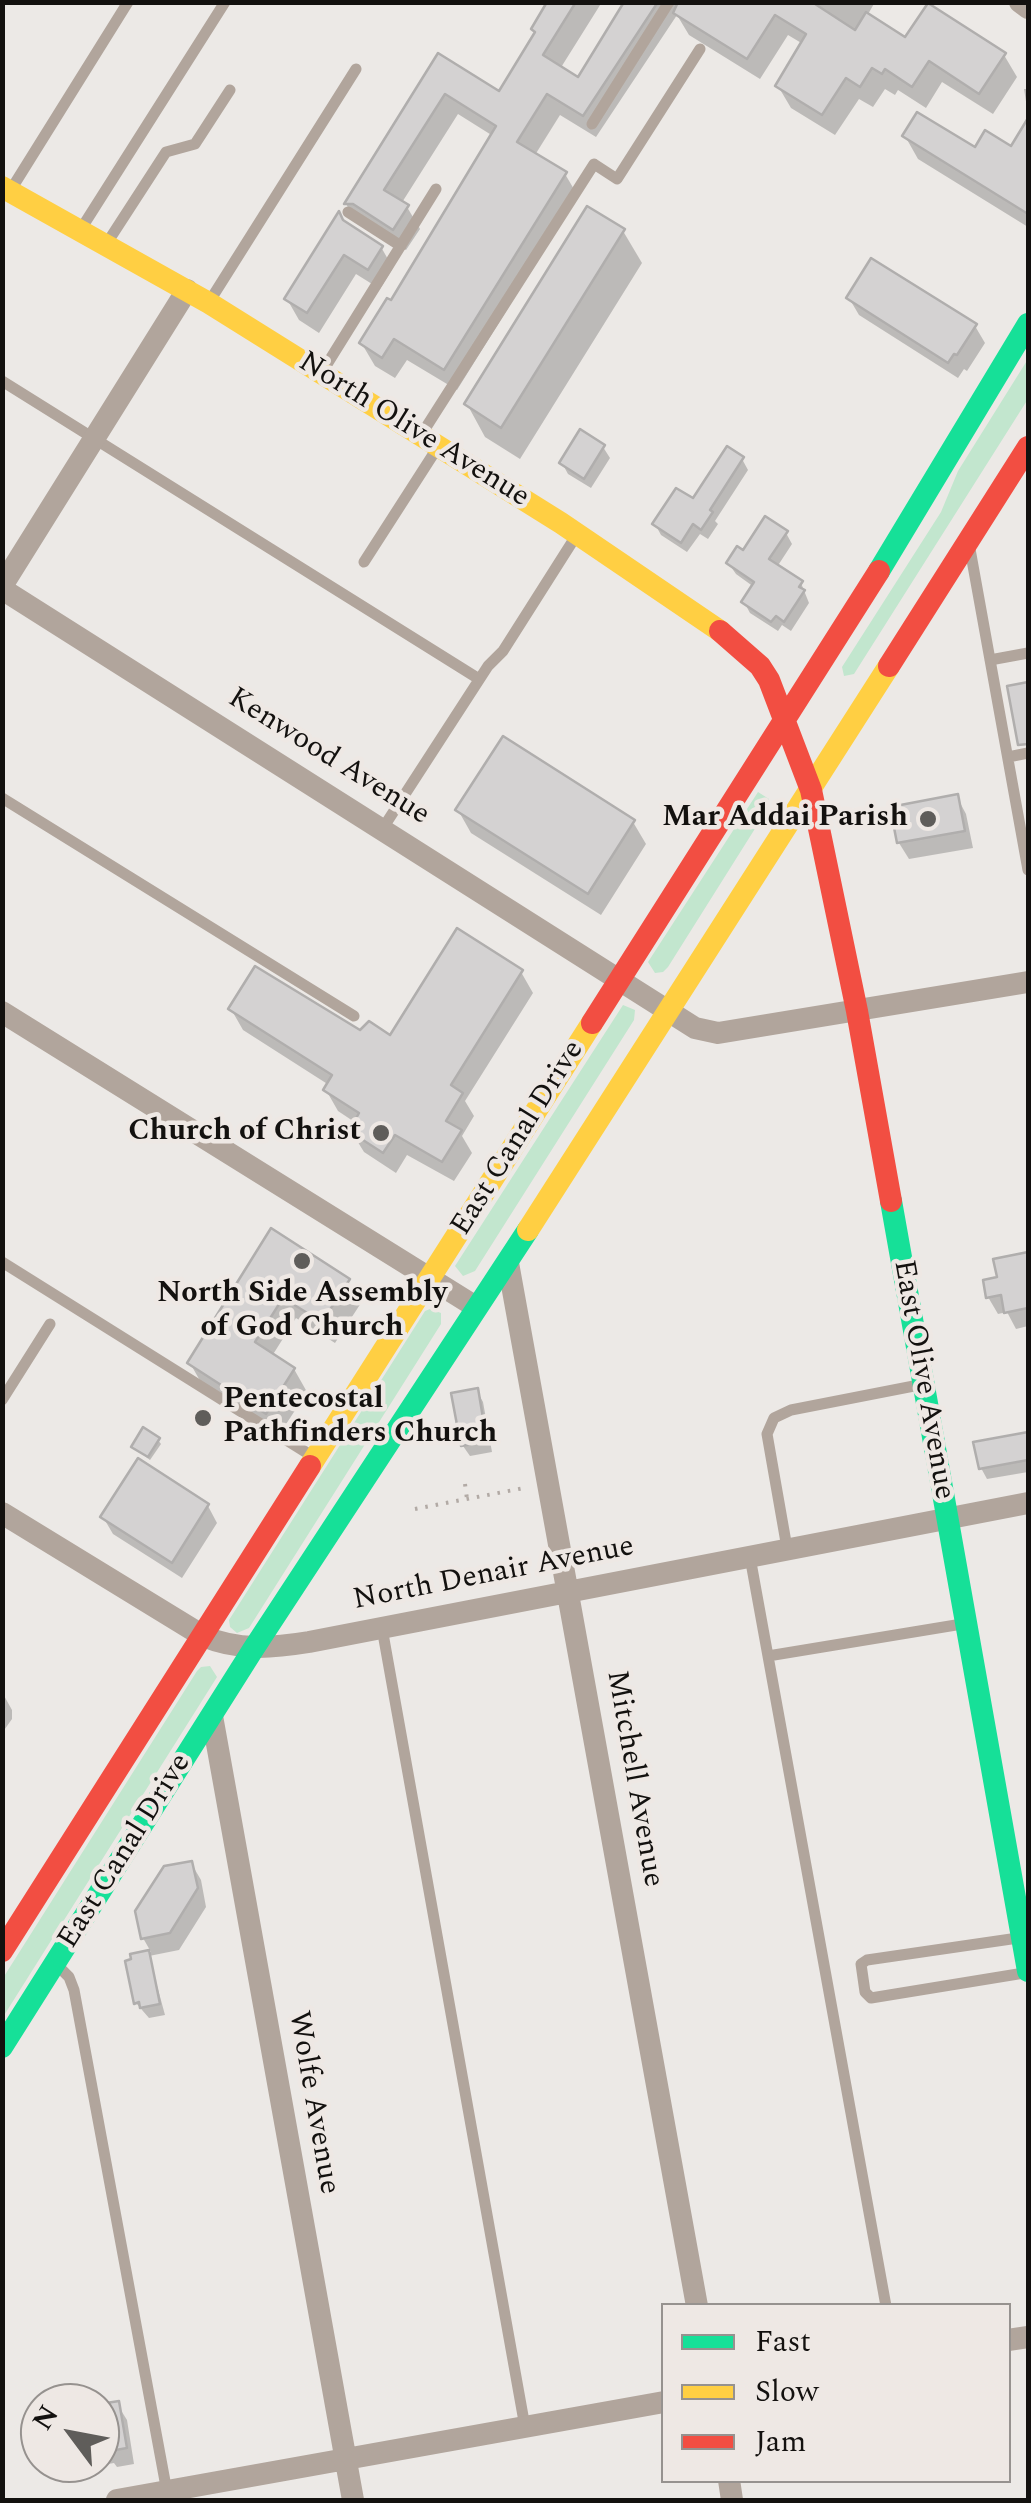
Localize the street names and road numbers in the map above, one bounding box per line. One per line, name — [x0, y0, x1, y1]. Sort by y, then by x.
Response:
street label: North Olive Avenue — [291, 345, 535, 517]
street label: Kenwood Avenue — [220, 681, 436, 835]
street label: East Canal Drive — [445, 1035, 593, 1243]
street label: East Olive Avenue — [883, 1257, 961, 1503]
street label: North Denair Avenue — [351, 1530, 637, 1620]
street label: Mitchell Avenue — [596, 1668, 670, 1890]
street label: East Canal Drive — [52, 1748, 200, 1956]
street label: Wolfe Avenue — [278, 2009, 346, 2197]

